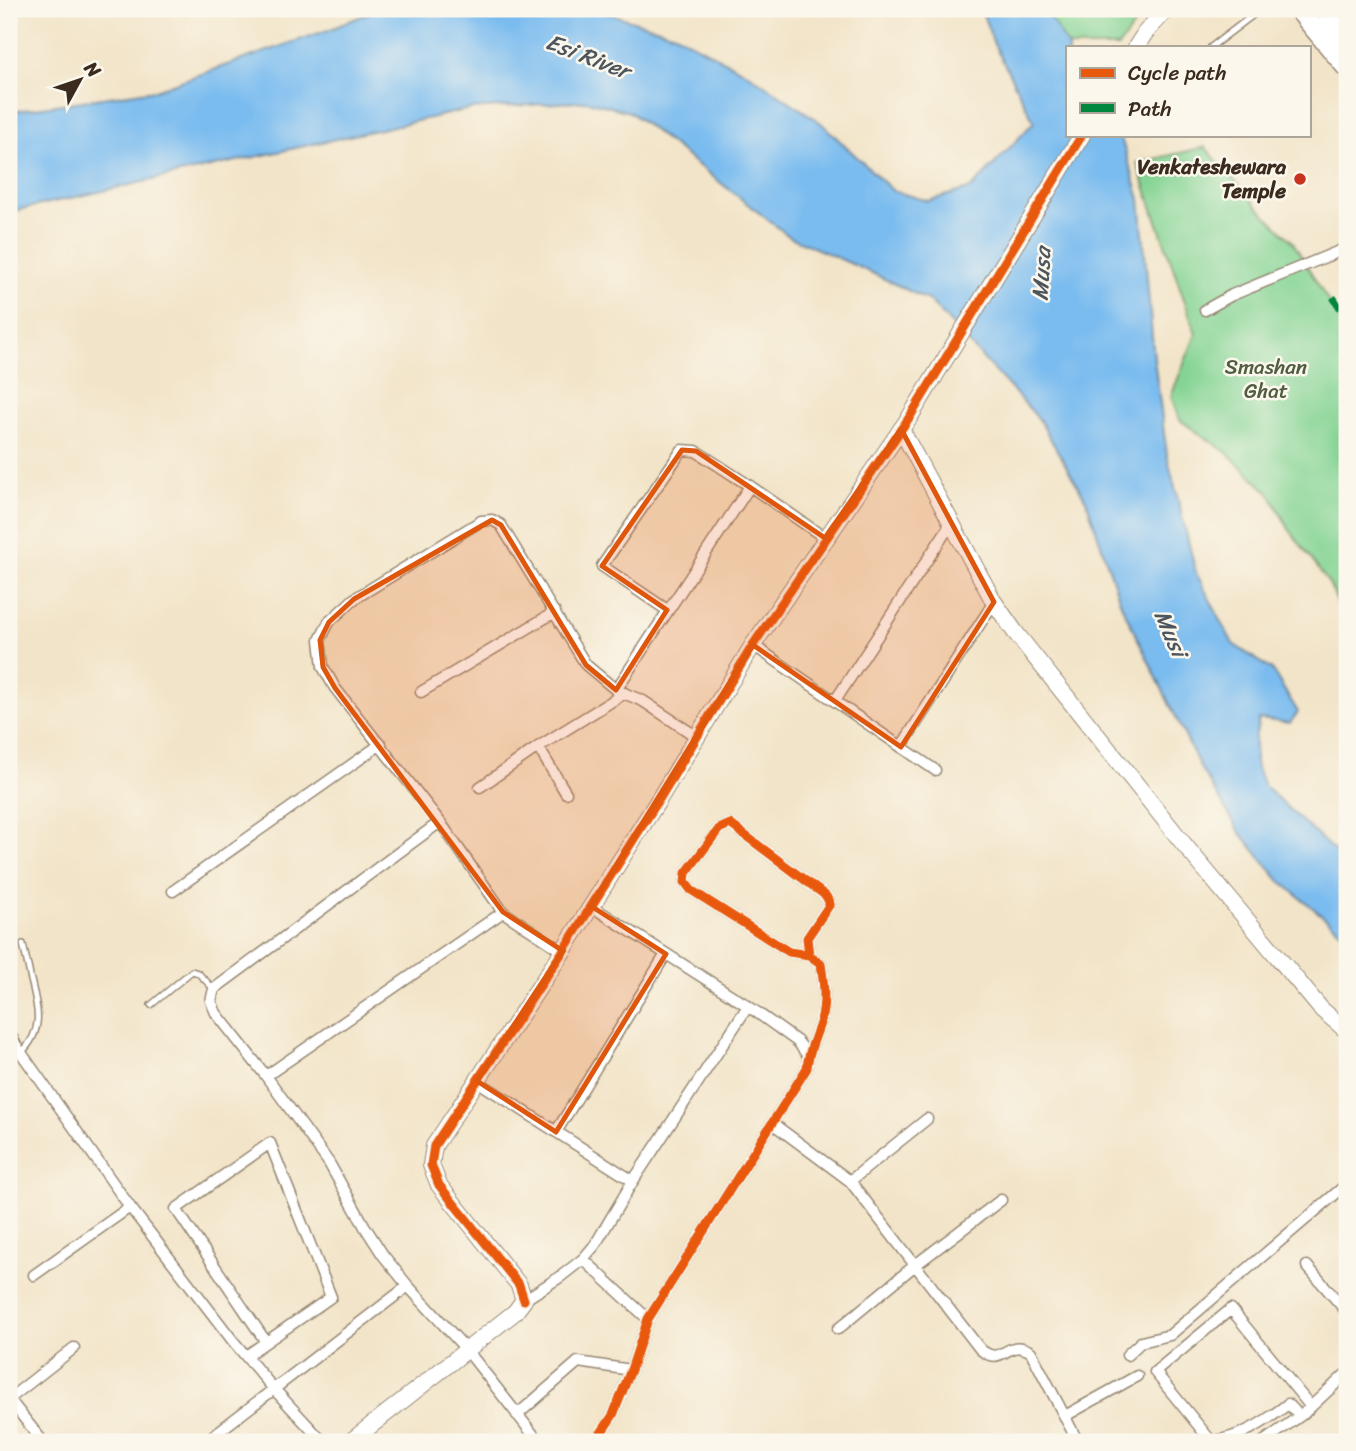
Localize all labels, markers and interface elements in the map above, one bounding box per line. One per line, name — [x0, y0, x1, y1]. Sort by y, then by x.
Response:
water label: Esi River — [540, 22, 639, 93]
north arrow — [46, 46, 116, 116]
legend — [1066, 46, 1310, 136]
text: N — [75, 53, 110, 86]
text: Cycle path — [1128, 54, 1227, 92]
text: Path — [1128, 90, 1171, 128]
place label: Venkateshewara Temple — [1137, 148, 1286, 210]
marker: Venkateshewara Temple — [1292, 171, 1308, 187]
water label: Musa — [1020, 243, 1064, 302]
park label: Smashan Ghat — [1225, 348, 1307, 410]
water label: Musi — [1142, 603, 1201, 668]

